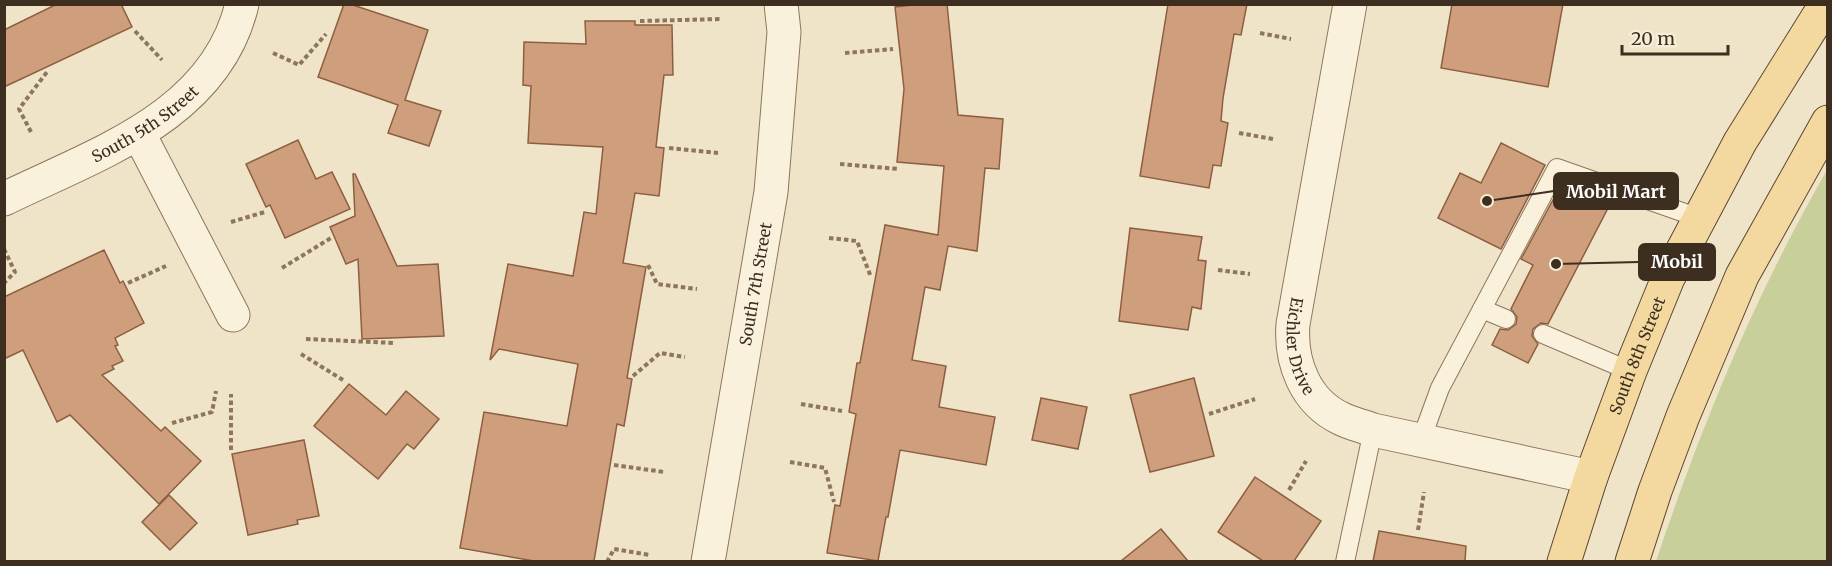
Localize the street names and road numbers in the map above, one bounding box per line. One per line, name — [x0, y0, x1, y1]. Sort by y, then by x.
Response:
street label: South 5th Street — [88, 81, 203, 166]
street label: South 7th Street — [735, 220, 776, 347]
street label: South 8th Street — [1605, 293, 1670, 417]
street label: Eichler Drive — [1283, 296, 1319, 399]

